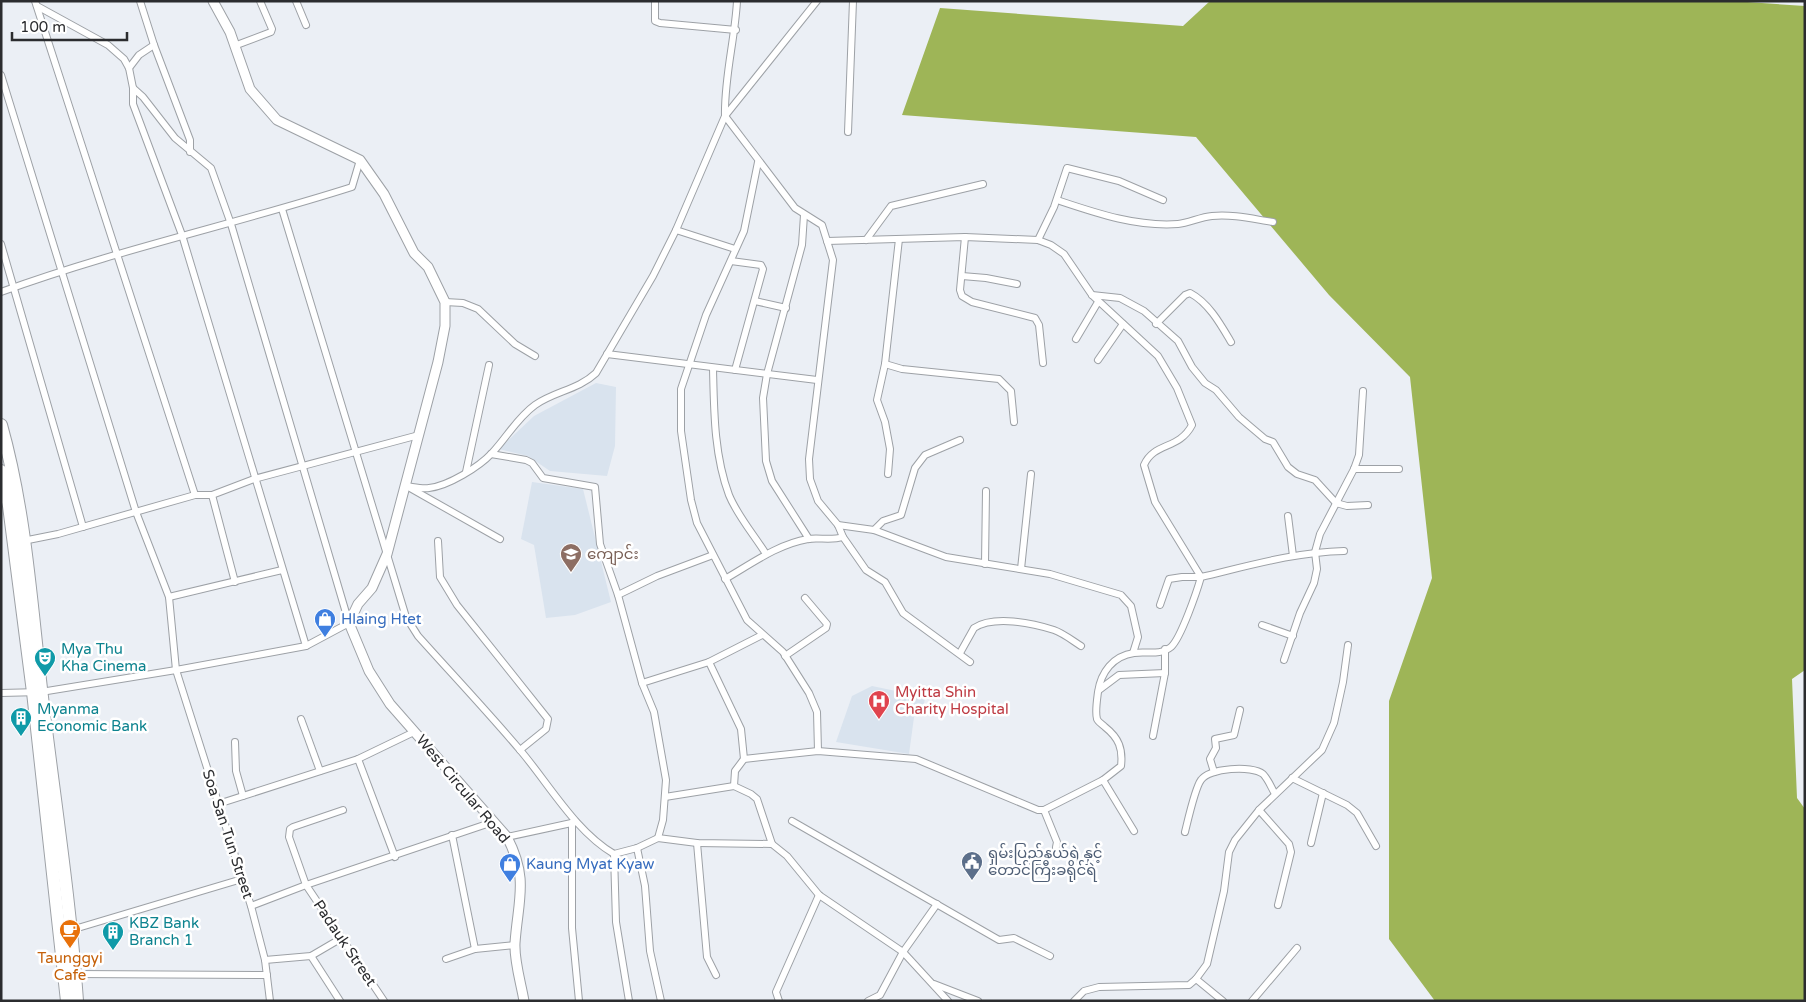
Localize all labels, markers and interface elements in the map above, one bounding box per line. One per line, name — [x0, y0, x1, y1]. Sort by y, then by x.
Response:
scale bar — [12, 10, 128, 42]
text: 100 m — [20, 18, 66, 36]
school or university icon: ကျောင်း — [559, 542, 583, 573]
place label: ကျောင်း — [587, 544, 639, 566]
shop icon: Hlaing Htet — [313, 607, 337, 638]
place label: Hlaing Htet — [341, 610, 422, 628]
place label: Mya Thu Kha Cinema — [61, 640, 147, 675]
theatre icon: Mya Thu Kha Cinema — [33, 646, 57, 677]
place label: Myitta Shin Charity Hospital — [895, 683, 1009, 718]
hospital icon: Myitta Shin Charity Hospital — [867, 689, 891, 720]
place label: Myanma Economic Bank — [37, 700, 147, 735]
building icon: Myanma Economic Bank — [9, 706, 33, 737]
street label: West Circular Road — [412, 731, 514, 847]
street label: Soa San Tun Street — [199, 767, 257, 901]
place label: ရှမ်းပြည်နယ်ရဲ နှင့် တောင်ကြီးခရိုင်ရဲ — [988, 843, 1103, 882]
public building icon: ရှမ်းပြည်နယ်ရဲ နှင့် တောင်ကြီးခရိုင်ရဲ — [960, 850, 984, 881]
shop icon: Kaung Myat Kyaw — [498, 852, 522, 883]
place label: Kaung Myat Kyaw — [526, 855, 655, 873]
street label: Padauk Street — [310, 896, 381, 990]
place label: KBZ Bank Branch 1 — [129, 914, 199, 949]
cafe icon: Taunggyi Cafe — [58, 918, 82, 949]
building icon: KBZ Bank Branch 1 — [101, 920, 125, 951]
place label: Taunggyi Cafe — [37, 949, 103, 984]

